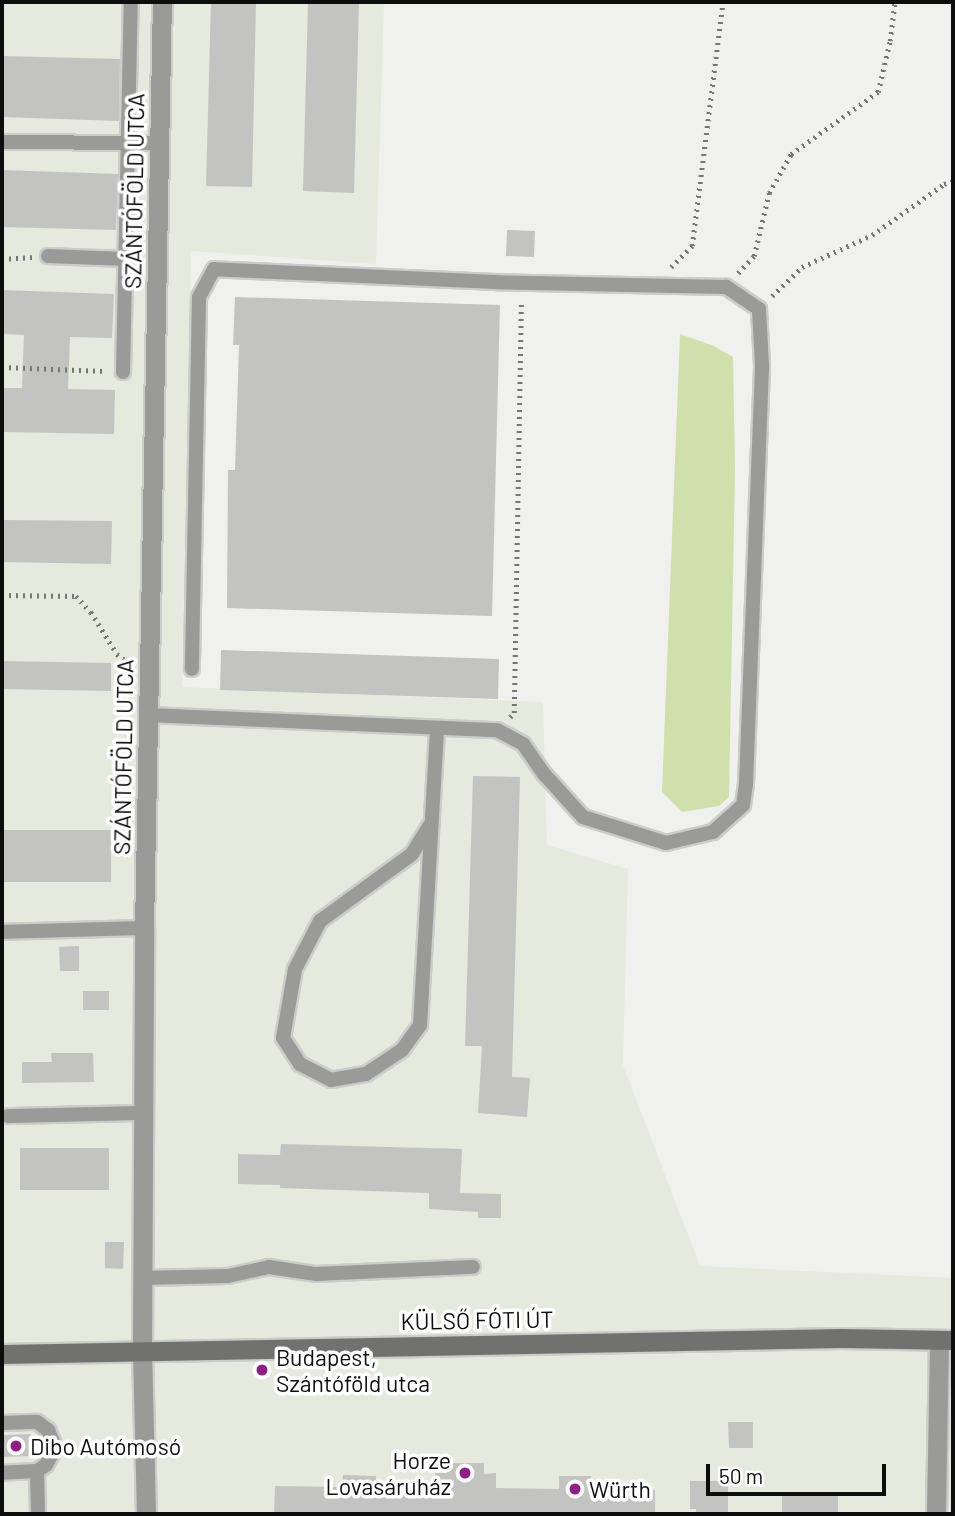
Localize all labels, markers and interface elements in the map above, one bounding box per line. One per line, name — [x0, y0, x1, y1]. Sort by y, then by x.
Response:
street label: SZÁNTÓFÖLD UTCA — [118, 93, 150, 289]
street label: SZÁNTÓFÖLD UTCA — [107, 659, 139, 855]
street label: KÜLSŐ FÓTI ÚT — [400, 1305, 554, 1335]
place label: Budapest, Szántóföld utca — [276, 1343, 430, 1397]
marker: Budapest, Szántóföld utca — [254, 1362, 270, 1378]
place label: Dibo Autómosó — [30, 1432, 181, 1460]
marker: Dibo Autómosó — [8, 1438, 24, 1454]
place label: Horze Lovasáruház — [326, 1446, 451, 1500]
scale bar — [710, 1450, 890, 1494]
text: 50 m — [719, 1463, 763, 1488]
marker: Horze Lovasáruház — [457, 1465, 473, 1481]
place label: Würth — [589, 1475, 651, 1503]
marker: Würth — [567, 1481, 583, 1497]

